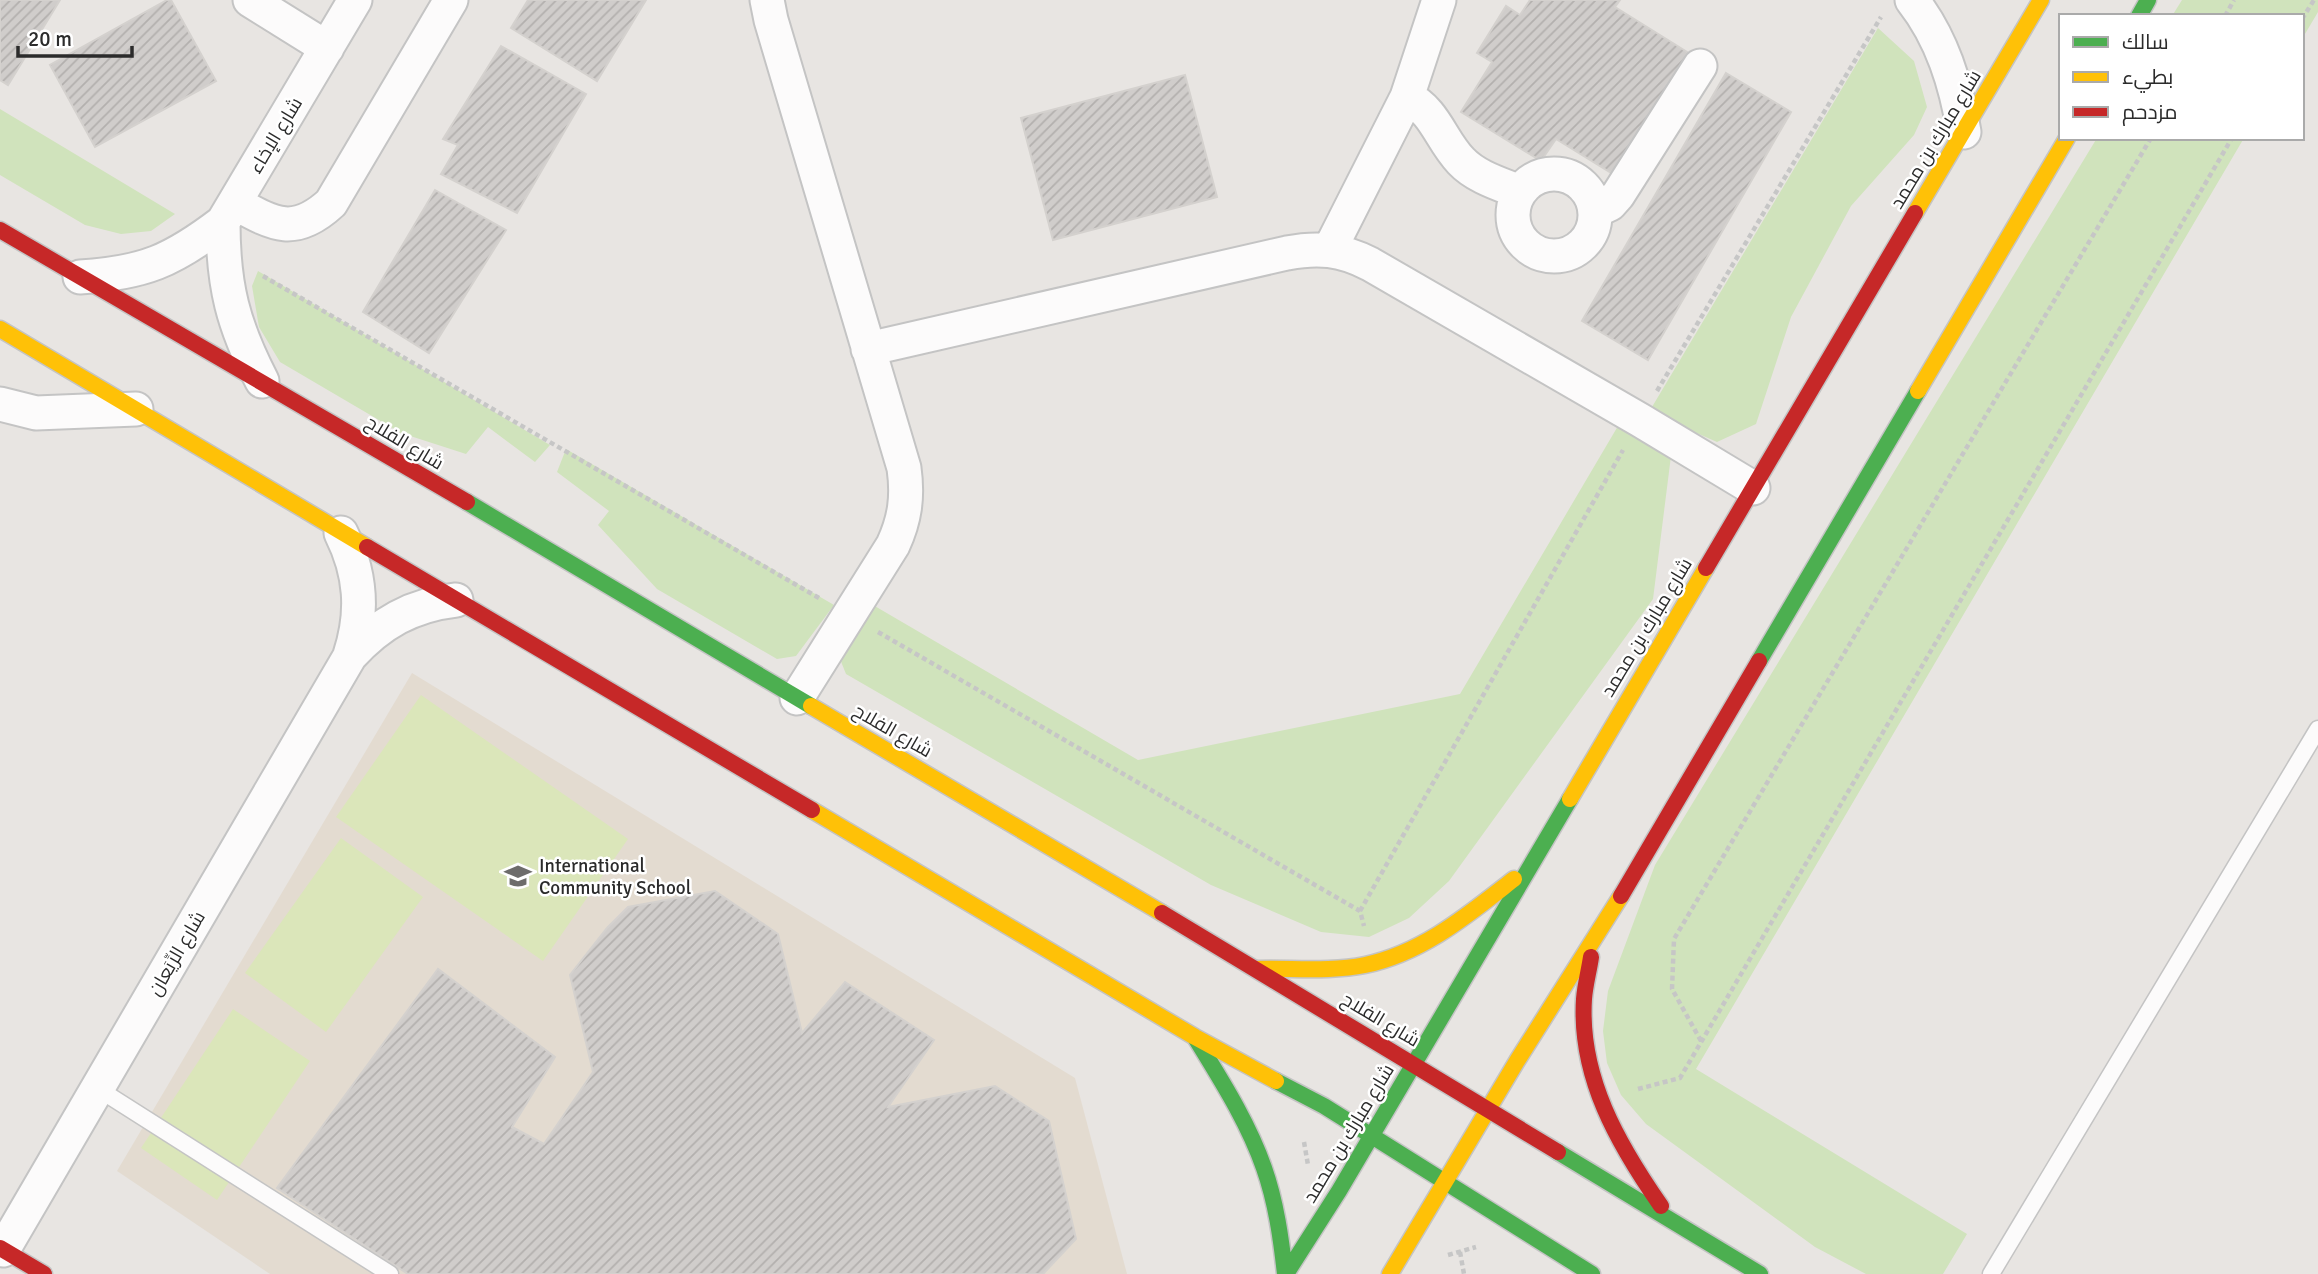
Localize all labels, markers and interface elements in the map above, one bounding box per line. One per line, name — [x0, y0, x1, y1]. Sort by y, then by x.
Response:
scale bar — [18, 14, 131, 58]
legend — [2059, 14, 2304, 140]
text: 20 m — [28, 26, 72, 52]
text: سالك — [2122, 29, 2169, 55]
text: بطيء — [2122, 64, 2173, 93]
street label: شارع مبارك بن محمد — [1885, 66, 1988, 214]
street label: شارع الإخاء — [244, 93, 309, 179]
text: مزدحم — [2122, 99, 2177, 126]
street label: شارع الفلاح — [360, 410, 448, 476]
street label: شارع مبارك بن محمد — [1596, 554, 1699, 702]
street label: شارع الفلاح — [848, 699, 936, 764]
place label: International Community School — [539, 854, 691, 900]
school or university icon: International Community School — [503, 861, 533, 891]
street label: شارع الرِّيَعان — [143, 907, 212, 1001]
street label: شارع الفلاح — [1336, 987, 1424, 1053]
street label: شارع مبارك بن محمد — [1298, 1060, 1401, 1208]

